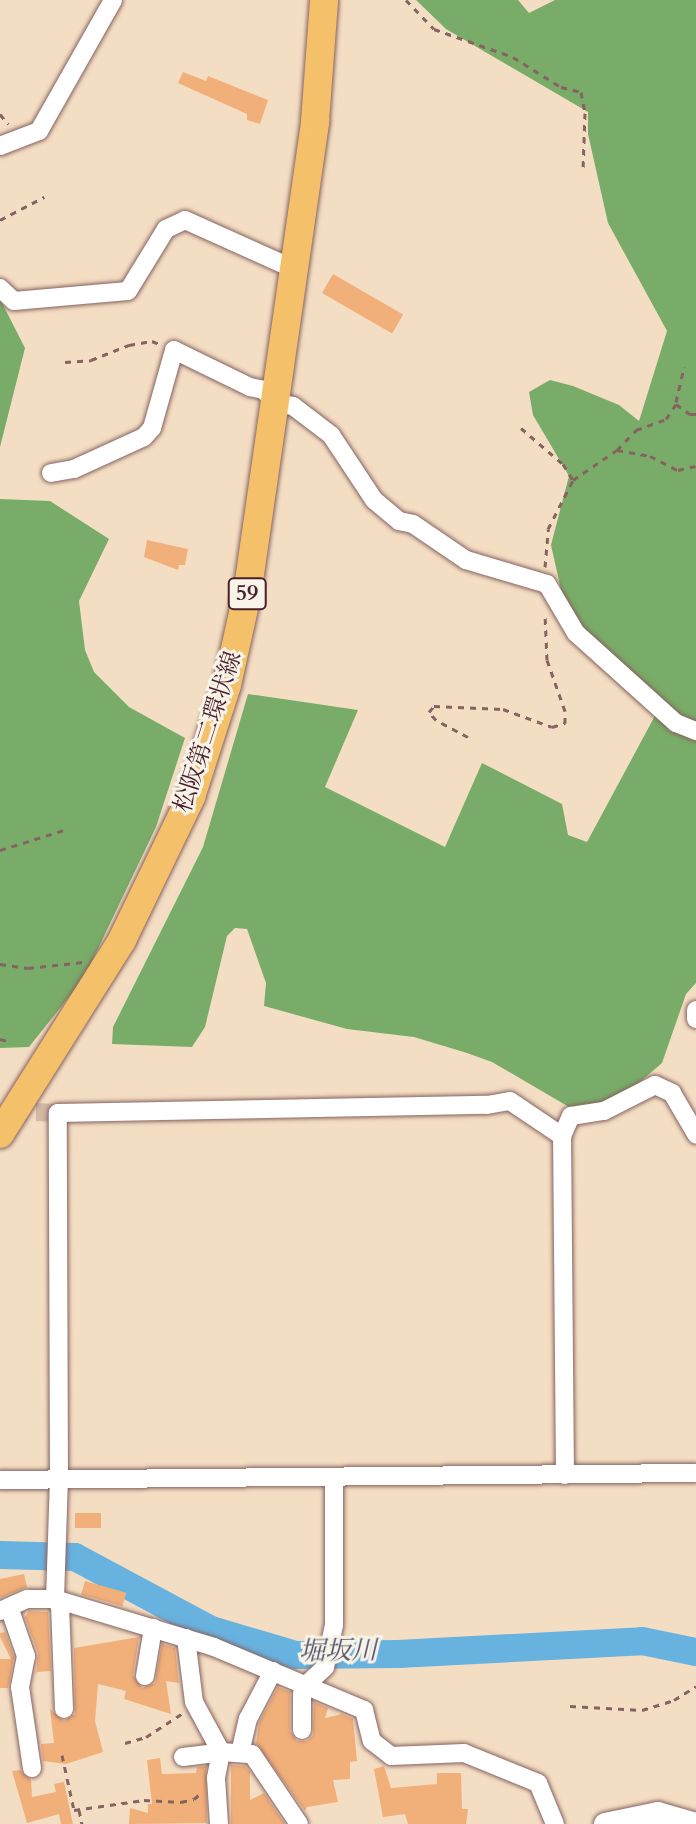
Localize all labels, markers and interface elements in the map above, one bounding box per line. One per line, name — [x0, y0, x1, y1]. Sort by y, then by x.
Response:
road number: 59 — [227, 576, 267, 612]
street label: 松阪第二環状線 — [168, 648, 248, 816]
water label: 堀坂川 — [299, 1635, 377, 1667]

